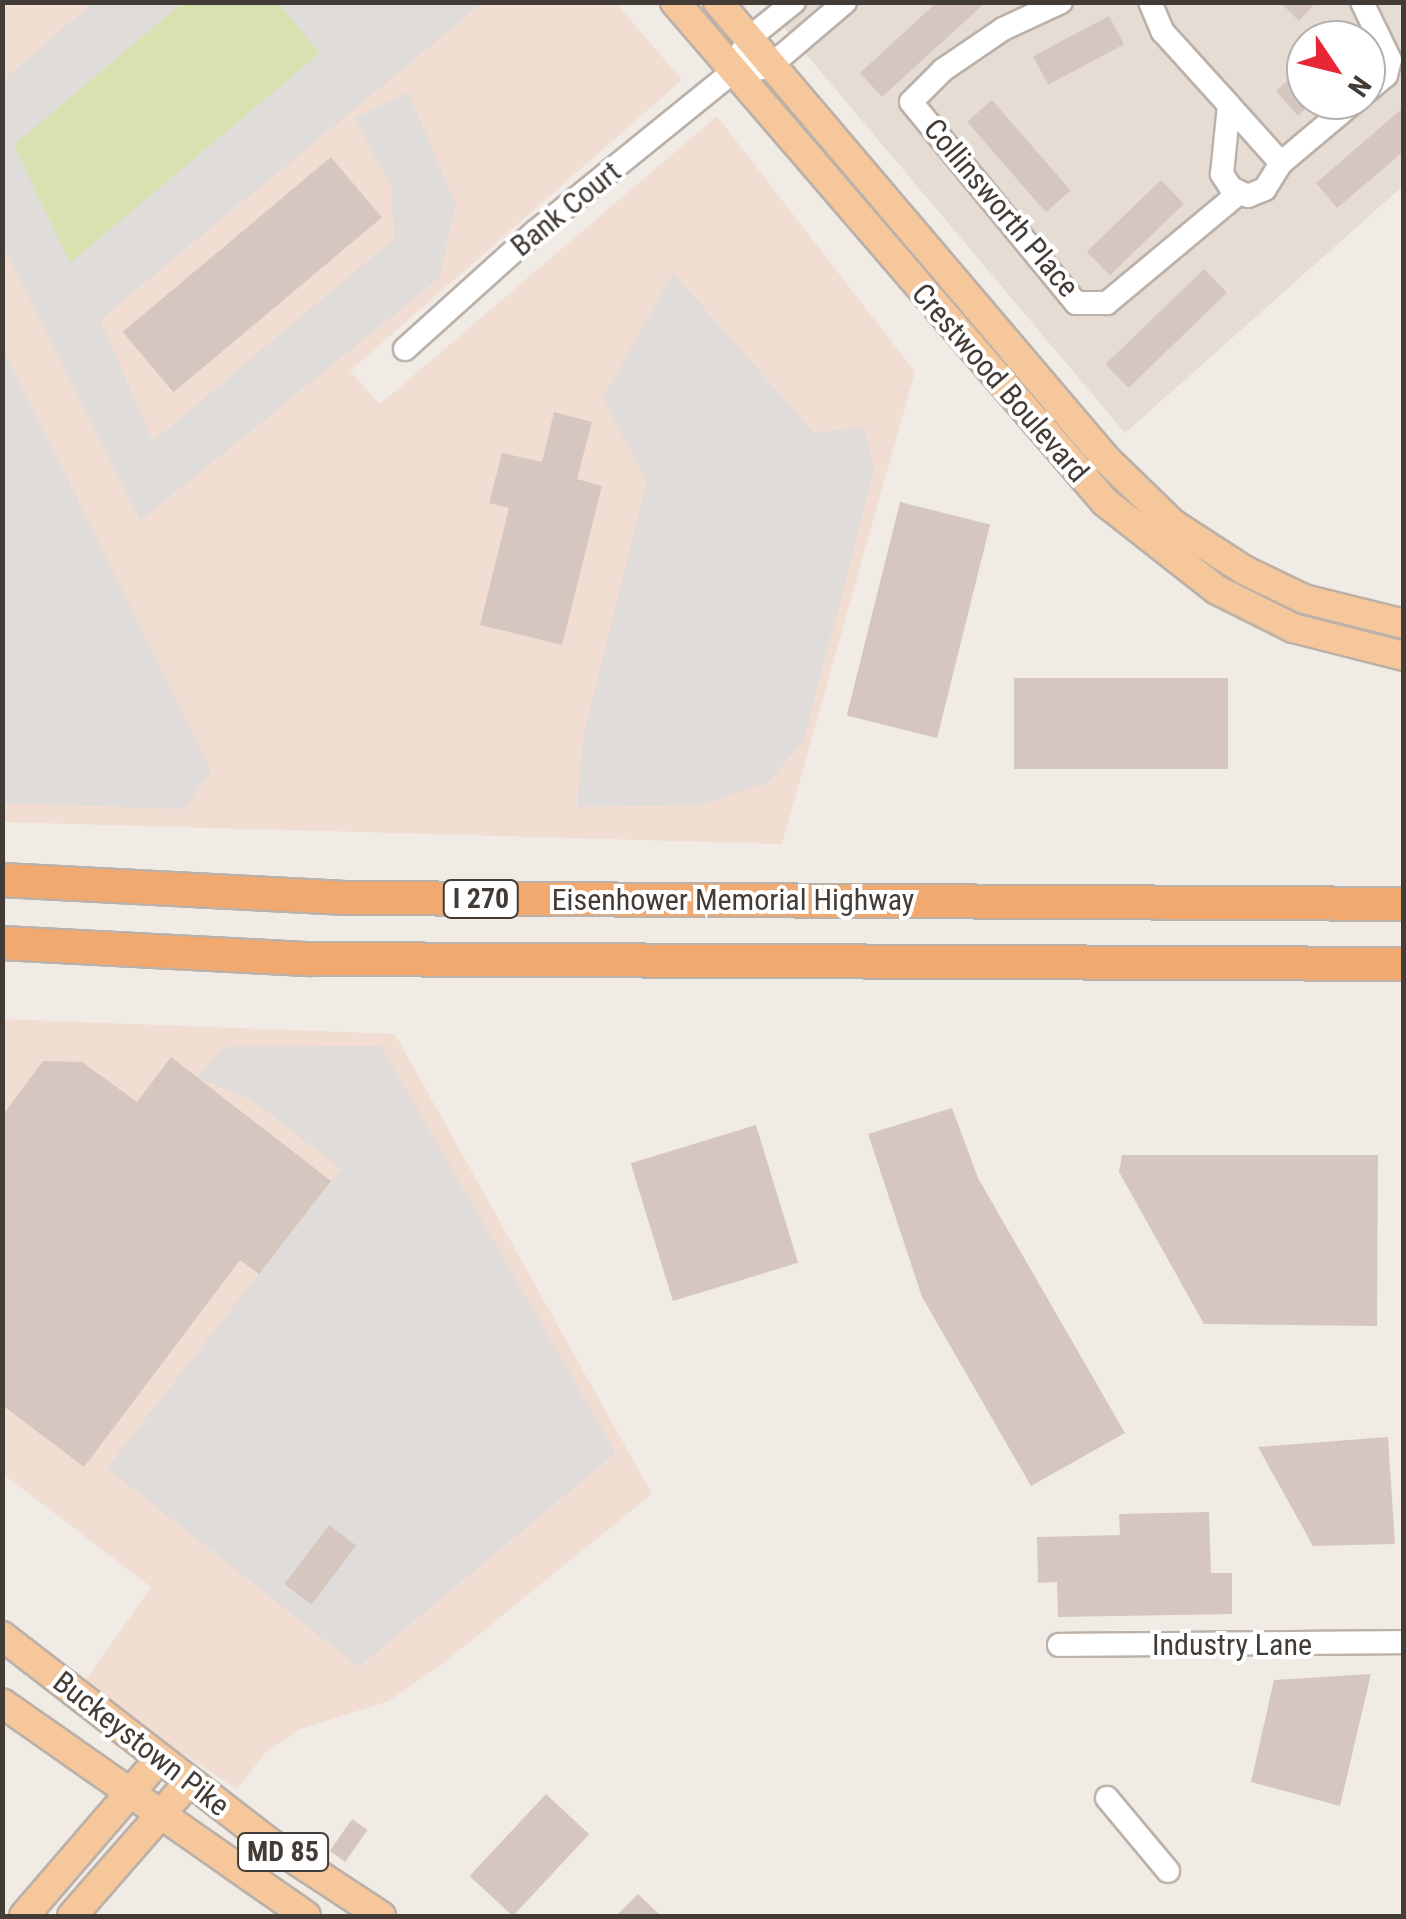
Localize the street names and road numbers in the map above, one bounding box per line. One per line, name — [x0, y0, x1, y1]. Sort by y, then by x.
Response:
street label: Collinsworth Place — [916, 112, 1086, 304]
street label: Bank Court — [504, 154, 628, 264]
street label: Crestwood Boulevard — [904, 276, 1096, 490]
road number: I 270 — [441, 876, 521, 922]
street label: Eisenhower Memorial Highway — [552, 882, 914, 918]
street label: Industry Lane — [1152, 1627, 1312, 1663]
street label: Buckeystown Pike — [46, 1664, 236, 1824]
road number: MD 85 — [236, 1829, 330, 1875]

